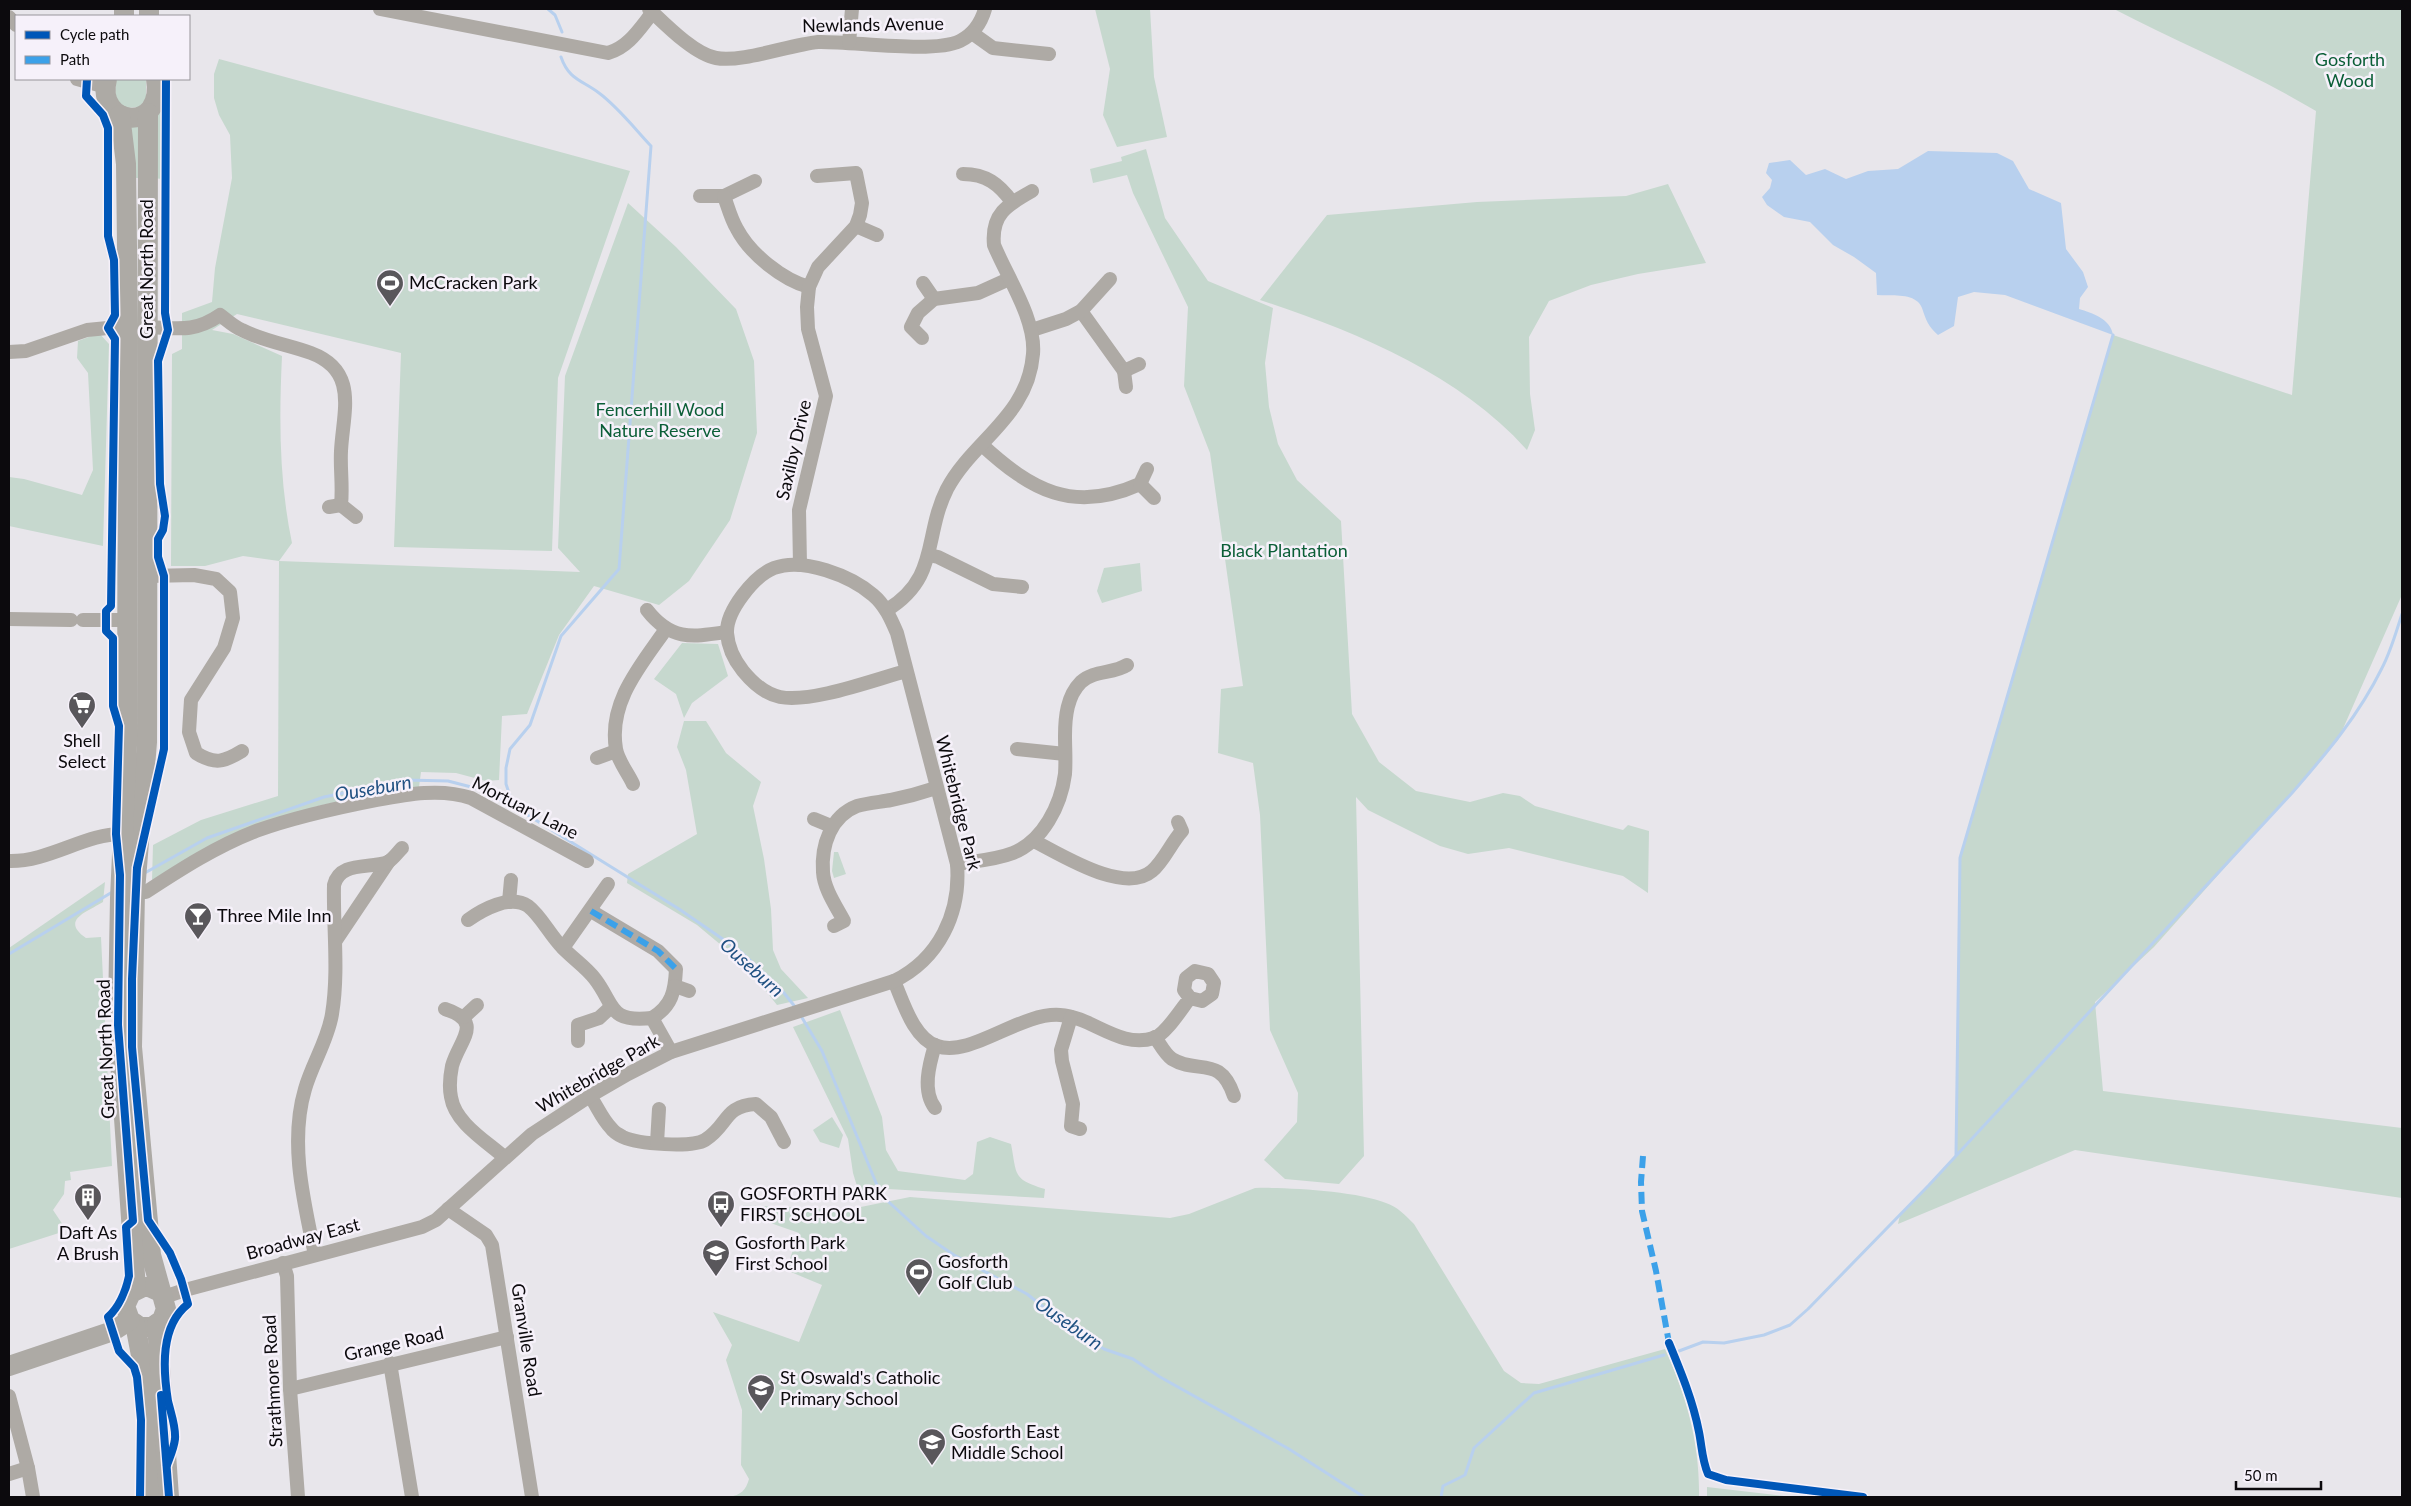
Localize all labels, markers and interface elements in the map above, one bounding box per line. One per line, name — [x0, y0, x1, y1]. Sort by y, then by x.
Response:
street label: Newlands Avenue — [802, 12, 944, 36]
legend — [15, 15, 190, 80]
text: Cycle path — [60, 25, 129, 43]
park label: Gosforth Wood — [2315, 48, 2385, 91]
text: Path — [60, 50, 90, 68]
street label: Great North Road — [135, 199, 157, 339]
sports icon: McCracken Park — [375, 268, 405, 307]
place label: McCracken Park — [409, 271, 539, 293]
street label: Saxilby Drive — [771, 397, 815, 502]
park label: Fencerhill Wood Nature Reserve — [596, 398, 724, 441]
park label: Black Plantation — [1220, 539, 1348, 561]
supermarket icon: Shell Select — [67, 690, 97, 729]
place label: Shell Select — [58, 729, 107, 772]
street label: Whitebridge Park — [932, 733, 987, 873]
water label: Ouseburn — [333, 769, 413, 806]
street label: Mortuary Lane — [469, 771, 582, 843]
bar icon: Three Mile Inn — [183, 901, 213, 940]
place label: Three Mile Inn — [217, 904, 332, 926]
water label: Ouseburn — [716, 932, 789, 1001]
street label: Great North Road — [92, 979, 118, 1119]
street label: Whitebridge Park — [532, 1029, 664, 1117]
building icon: Daft As A Brush — [73, 1182, 103, 1221]
place label: GOSFORTH PARK FIRST SCHOOL — [740, 1182, 887, 1225]
bus stop icon: GOSFORTH PARK FIRST SCHOOL — [706, 1189, 736, 1228]
street label: Broadway East — [244, 1212, 362, 1264]
place label: Daft As A Brush — [57, 1221, 119, 1264]
place label: Gosforth Park First School — [735, 1231, 846, 1274]
school or university icon: Gosforth Park First School — [701, 1238, 731, 1277]
place label: Gosforth Golf Club — [938, 1250, 1012, 1293]
sports icon: Gosforth Golf Club — [904, 1257, 934, 1296]
street label: Granville Road — [507, 1282, 547, 1398]
water label: Ouseburn — [1031, 1291, 1108, 1354]
street label: Strathmore Road — [258, 1314, 286, 1448]
street label: Grange Road — [342, 1321, 446, 1365]
place label: St Oswald's Catholic Primary School — [780, 1366, 941, 1409]
school or university icon: St Oswald's Catholic Primary School — [746, 1373, 776, 1412]
place label: Gosforth East Middle School — [951, 1420, 1063, 1463]
school or university icon: Gosforth East Middle School — [917, 1427, 947, 1466]
scale bar — [2236, 1458, 2321, 1490]
text: 50 m — [2244, 1466, 2278, 1484]

